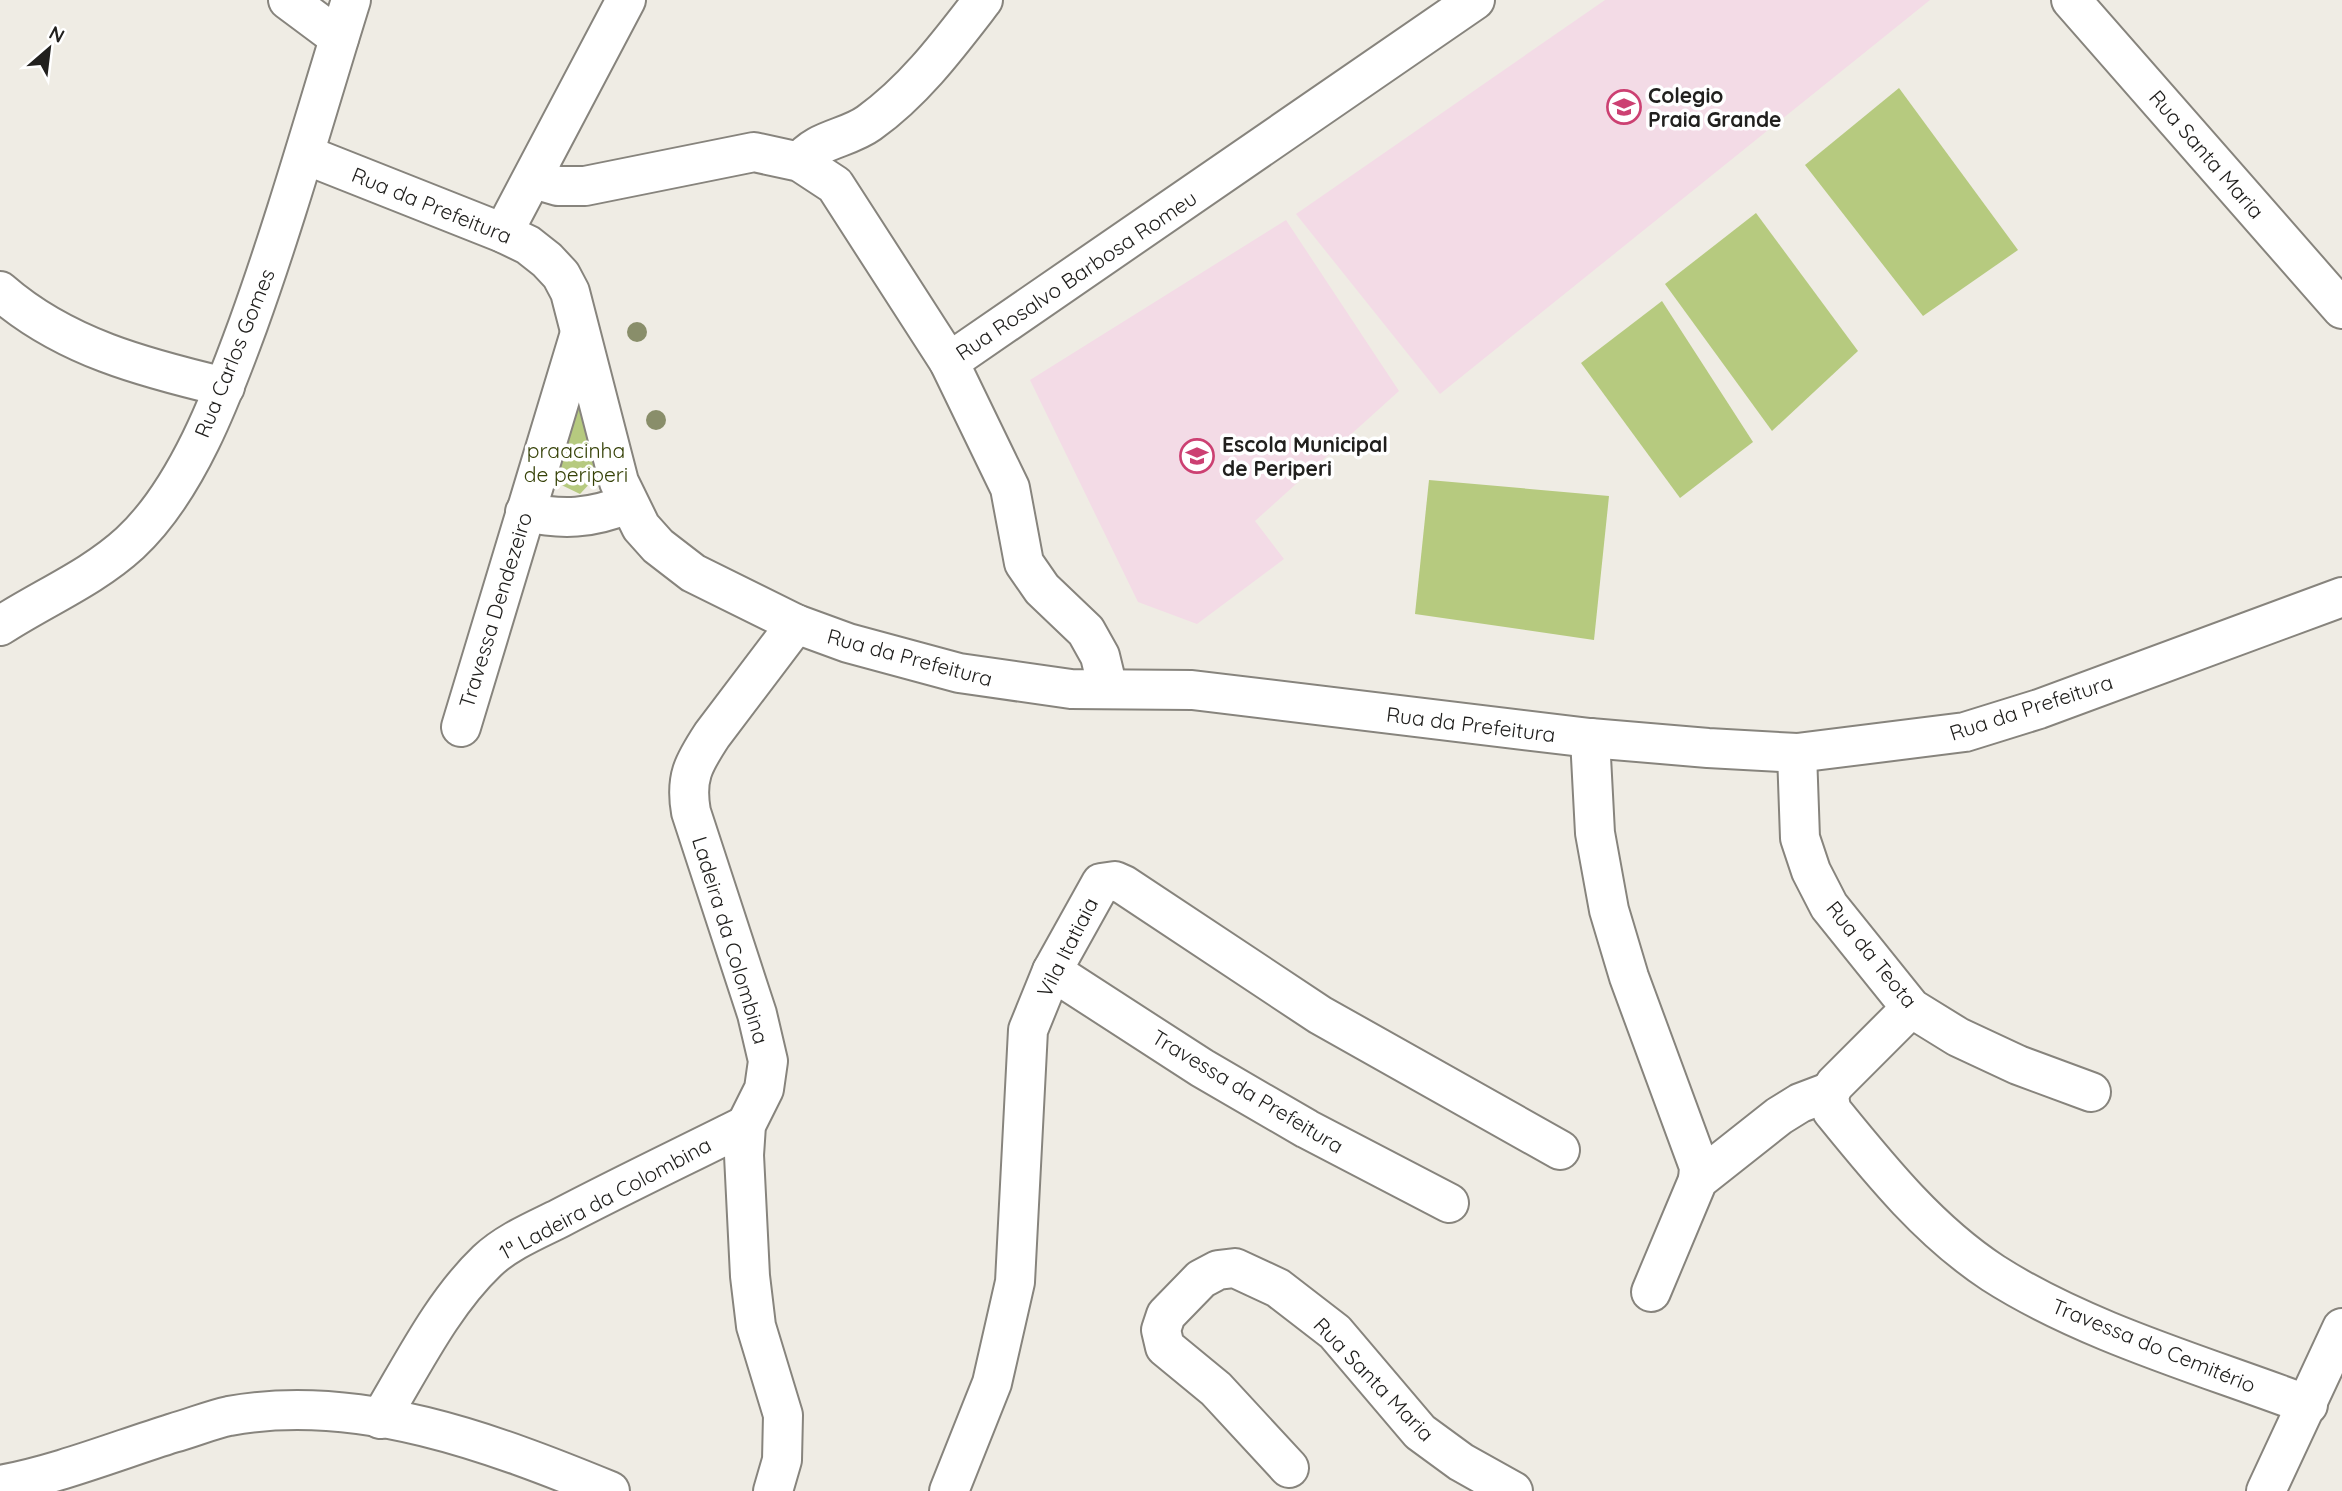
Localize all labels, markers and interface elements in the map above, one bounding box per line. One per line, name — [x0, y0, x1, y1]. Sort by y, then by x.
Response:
north arrow — [14, 14, 84, 84]
text: N — [45, 20, 69, 48]
place label: Colegio Praia Grande — [1648, 82, 1782, 132]
street label: Rua Santa Maria — [2144, 84, 2270, 224]
school or university icon: Colegio Praia Grande — [1605, 88, 1643, 126]
street label: Rua da Prefeitura — [348, 161, 516, 249]
street label: Rua Rosalvo Barbosa Romeu — [950, 184, 1202, 366]
street label: Rua Carlos Gomes — [188, 265, 280, 441]
place label: Escola Municipal de Periperi — [1222, 431, 1388, 481]
park label: praacinha de periperi — [524, 437, 628, 487]
school or university icon: Escola Municipal de Periperi — [1178, 437, 1216, 475]
street label: Travessa Dendezeiro — [453, 509, 537, 711]
street label: Rua da Prefeitura — [824, 622, 996, 692]
street label: Rua da Prefeitura — [1946, 668, 2116, 746]
street label: Rua da Prefeitura — [1385, 701, 1557, 747]
street label: Ladeira da Colombina — [687, 833, 775, 1047]
street label: Vila Itatiaia — [1031, 893, 1103, 1001]
street label: Rua da Teota — [1821, 895, 1923, 1013]
street label: Travessa da Prefeitura — [1147, 1023, 1349, 1159]
street label: 1ª Ladeira da Colombina — [495, 1131, 715, 1265]
street label: Travessa do Cemitério — [2048, 1292, 2260, 1398]
street label: Rua Santa Maria — [1308, 1312, 1440, 1446]

